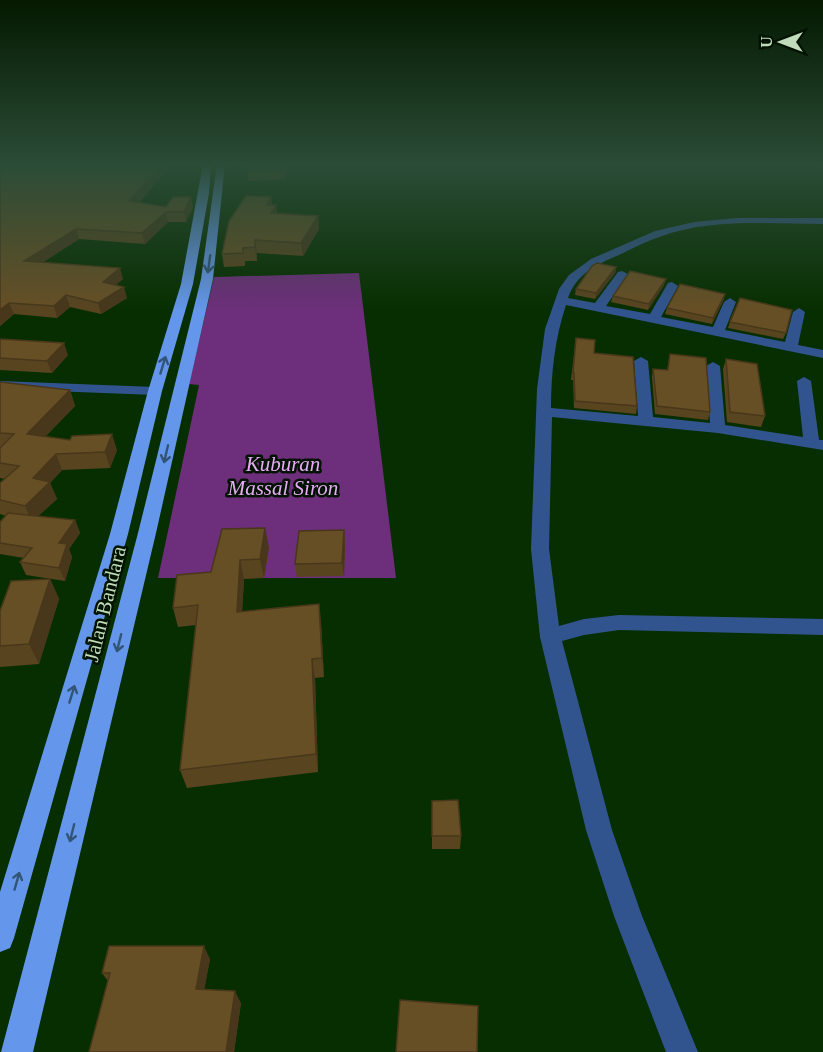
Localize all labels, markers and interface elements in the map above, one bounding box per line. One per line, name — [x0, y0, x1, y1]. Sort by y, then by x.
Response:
north arrow — [751, 12, 811, 72]
text: U — [758, 36, 775, 48]
one-way arrow — [204, 254, 215, 273]
one-way arrow — [158, 356, 169, 375]
one-way arrow — [159, 444, 171, 463]
park label: Kuburan Massal Siron — [227, 452, 338, 500]
street label: Jalan Bandara — [79, 543, 131, 664]
one-way arrow — [113, 634, 125, 653]
one-way arrow — [67, 685, 78, 704]
one-way arrow — [66, 823, 78, 842]
one-way arrow — [12, 872, 23, 891]

